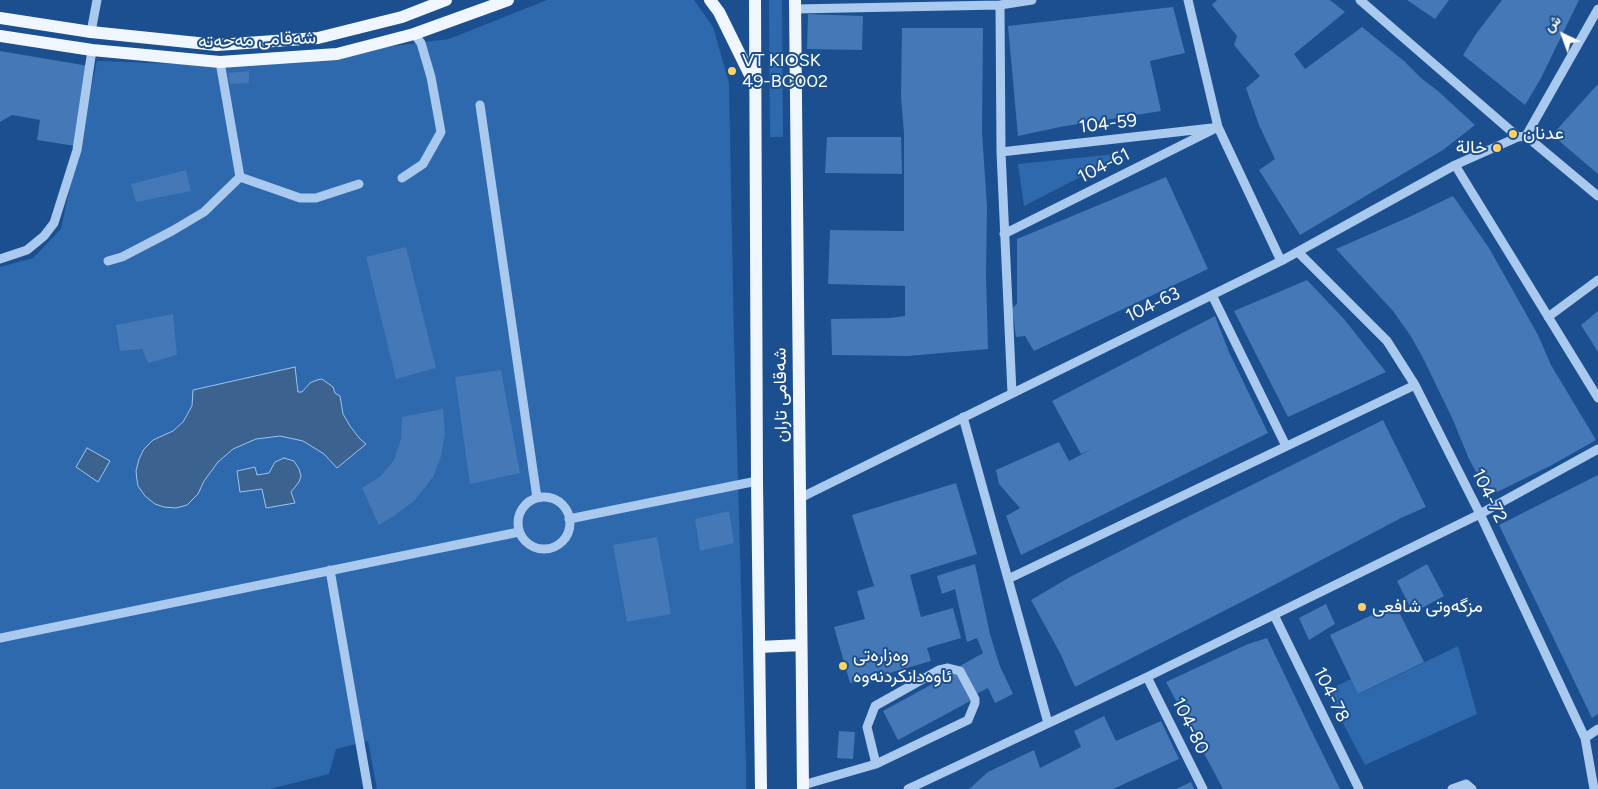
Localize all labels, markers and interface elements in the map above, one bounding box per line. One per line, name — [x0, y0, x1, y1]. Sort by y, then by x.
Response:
north arrow — [1538, 10, 1588, 60]
text: ش — [1541, 12, 1565, 35]
street label: شەقامی مەحەتە — [198, 27, 316, 53]
place label: VT KIOSK 49-BC002 — [742, 50, 828, 92]
marker: VT KIOSK 49-BC002 — [726, 65, 738, 77]
street label: 104-59 — [1078, 110, 1138, 138]
place label: عدنان — [1523, 123, 1564, 145]
marker: عدنان — [1507, 128, 1519, 140]
place label: خالة — [1456, 137, 1487, 159]
marker: خالة — [1491, 142, 1503, 154]
street label: 104-61 — [1074, 144, 1134, 188]
street label: 104-63 — [1122, 283, 1184, 327]
street label: شەقامی تاران — [769, 348, 793, 442]
street label: 104-72 — [1467, 465, 1511, 527]
place label: مزگەوتی شافعی — [1372, 596, 1483, 618]
marker: مزگەوتی شافعی — [1356, 601, 1368, 613]
place label: وەزارەتی ئاوەدانکردنەوە — [853, 645, 952, 688]
marker: وەزارەتی ئاوەدانکردنەوە — [837, 660, 849, 672]
street label: 104-78 — [1308, 664, 1354, 726]
street label: 104-80 — [1167, 694, 1213, 758]

